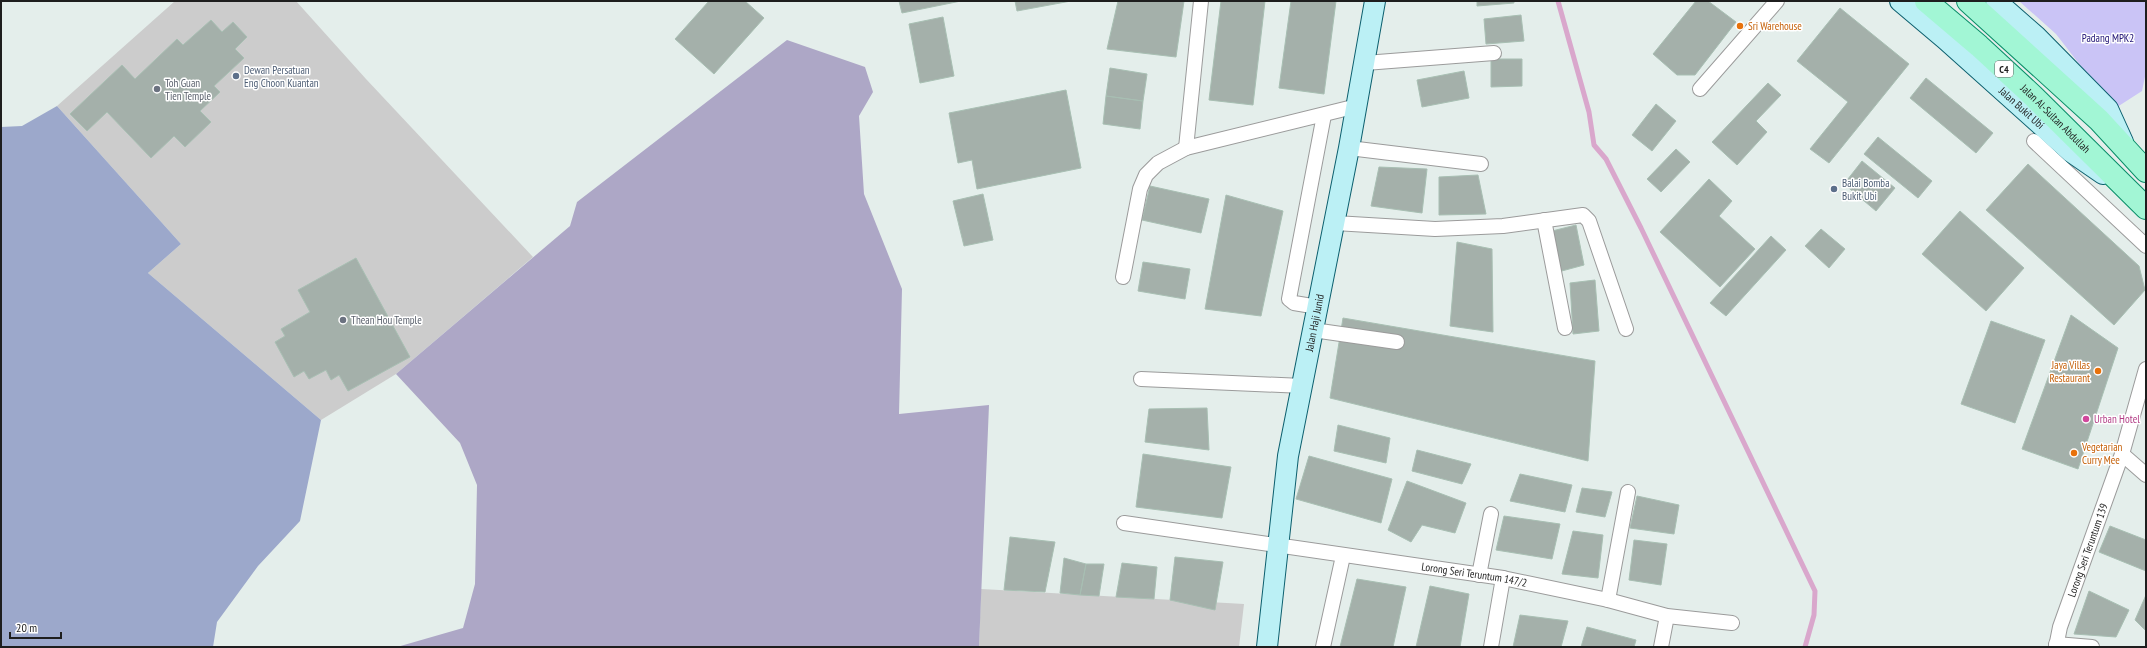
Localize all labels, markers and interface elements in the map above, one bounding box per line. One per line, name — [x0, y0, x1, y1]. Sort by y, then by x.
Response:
place label: Sri Warehouse — [1748, 19, 1802, 33]
marker: Sri Warehouse — [1735, 21, 1745, 31]
park label: Padang MPK2 — [2082, 31, 2134, 45]
road number: C4 — [1995, 61, 2013, 77]
place label: Dewan Persatuan Eng Choon Kuantan — [244, 63, 319, 90]
marker: Dewan Persatuan Eng Choon Kuantan — [231, 71, 241, 81]
place label: Toh Guan Tien Temple — [165, 76, 212, 103]
street label: Jalan Al-Sultan Abdullah — [2017, 81, 2093, 156]
street label: Jalan Bukit Ubi — [1995, 83, 2047, 132]
marker: Toh Guan Tien Temple — [152, 84, 162, 94]
place label: Balai Bomba Bukit Ubi — [1842, 176, 1890, 203]
marker: Balai Bomba Bukit Ubi — [1829, 184, 1839, 194]
street label: Jalan Haji Junid — [1302, 293, 1327, 354]
place label: Thean Hou Temple — [351, 313, 422, 327]
marker: Thean Hou Temple — [338, 315, 348, 325]
place label: Jaya Villas Restaurant — [2049, 358, 2090, 385]
marker: Jaya Villas Restaurant — [2093, 366, 2103, 376]
place label: Urban Hotel — [2094, 412, 2140, 426]
marker: Urban Hotel — [2081, 414, 2091, 424]
place label: Vegetarian Curry Mee — [2081, 440, 2123, 467]
marker: Vegetarian Curry Mee — [2069, 448, 2079, 458]
street label: Lorong Seri Teruntum 139 — [2064, 501, 2111, 599]
street label: Lorong Seri Teruntum 147/2 — [1421, 559, 1528, 590]
scale bar — [10, 614, 61, 640]
text: 20 m — [16, 620, 37, 635]

